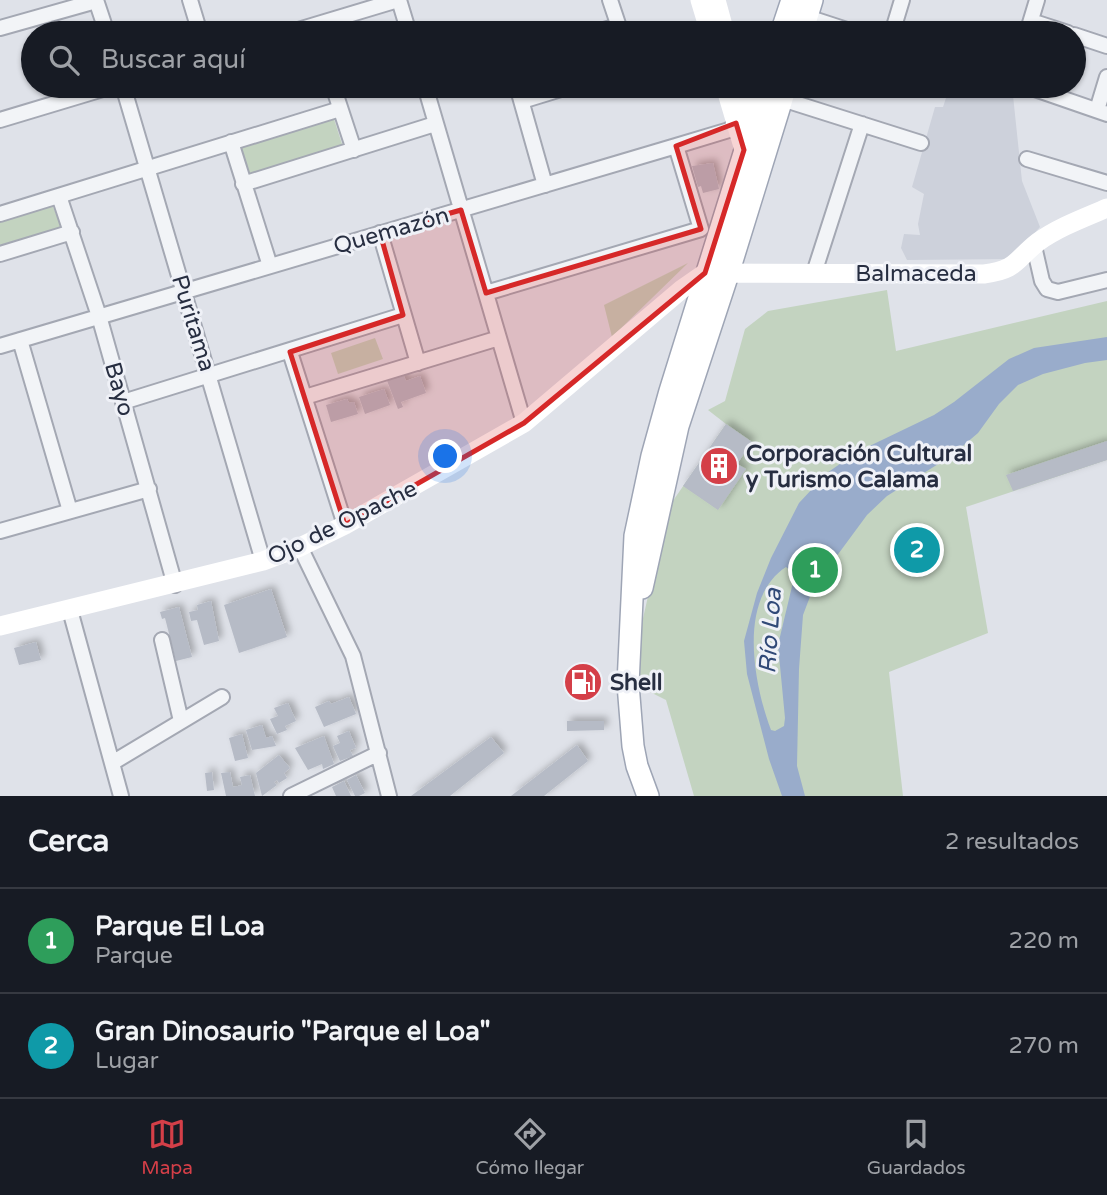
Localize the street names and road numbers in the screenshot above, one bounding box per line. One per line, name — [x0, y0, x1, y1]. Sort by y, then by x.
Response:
street label: Quemazón — [330, 201, 452, 261]
street label: Balmaceda — [855, 260, 977, 288]
street label: Puritama — [165, 272, 221, 375]
street label: Bayo — [98, 359, 140, 419]
street label: Ojo de Opache — [263, 475, 422, 571]

